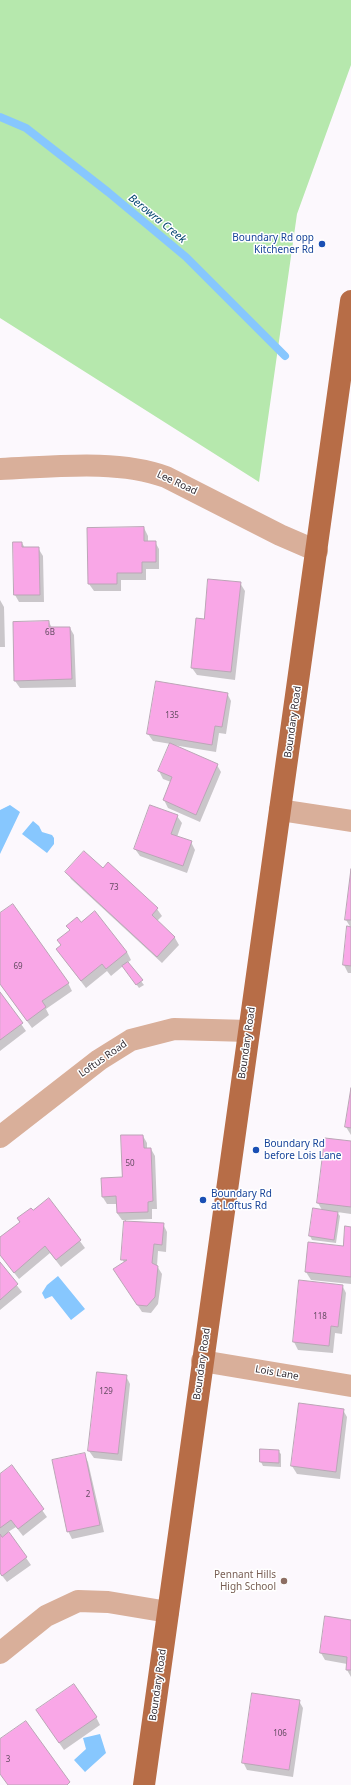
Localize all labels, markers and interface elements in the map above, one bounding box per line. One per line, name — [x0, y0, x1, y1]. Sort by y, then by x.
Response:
water label: Berowra Creek — [125, 192, 189, 246]
place label: Boundary Rd opp Kitchener Rd — [232, 232, 314, 256]
marker: Boundary Rd opp Kitchener Rd — [317, 239, 327, 249]
street label: Lee Road — [155, 468, 199, 498]
house number: 6B — [45, 628, 55, 638]
street label: Boundary Road — [282, 685, 304, 759]
house number: 135 — [165, 711, 179, 721]
house number: 73 — [109, 883, 119, 893]
house number: 69 — [13, 962, 23, 972]
street label: Boundary Road — [236, 1006, 258, 1080]
street label: Loftus Road — [77, 1038, 129, 1080]
place label: Boundary Rd before Lois Lane — [264, 1138, 341, 1162]
marker: Boundary Rd before Lois Lane — [251, 1145, 261, 1155]
house number: 50 — [125, 1159, 135, 1169]
place label: Boundary Rd at Loftus Rd — [211, 1188, 272, 1212]
marker: Boundary Rd at Loftus Rd — [198, 1195, 208, 1205]
house number: 118 — [313, 1312, 327, 1322]
street label: Boundary Road — [191, 1327, 213, 1401]
street label: Lois Lane — [254, 1363, 300, 1383]
house number: 129 — [99, 1387, 113, 1397]
house number: 2 — [86, 1490, 90, 1500]
place label: Pennant Hills High School — [214, 1569, 276, 1592]
marker: Pennant Hills High School — [279, 1576, 289, 1586]
street label: Boundary Road — [147, 1648, 169, 1722]
house number: 106 — [273, 1729, 287, 1739]
house number: 3 — [6, 1755, 10, 1765]

